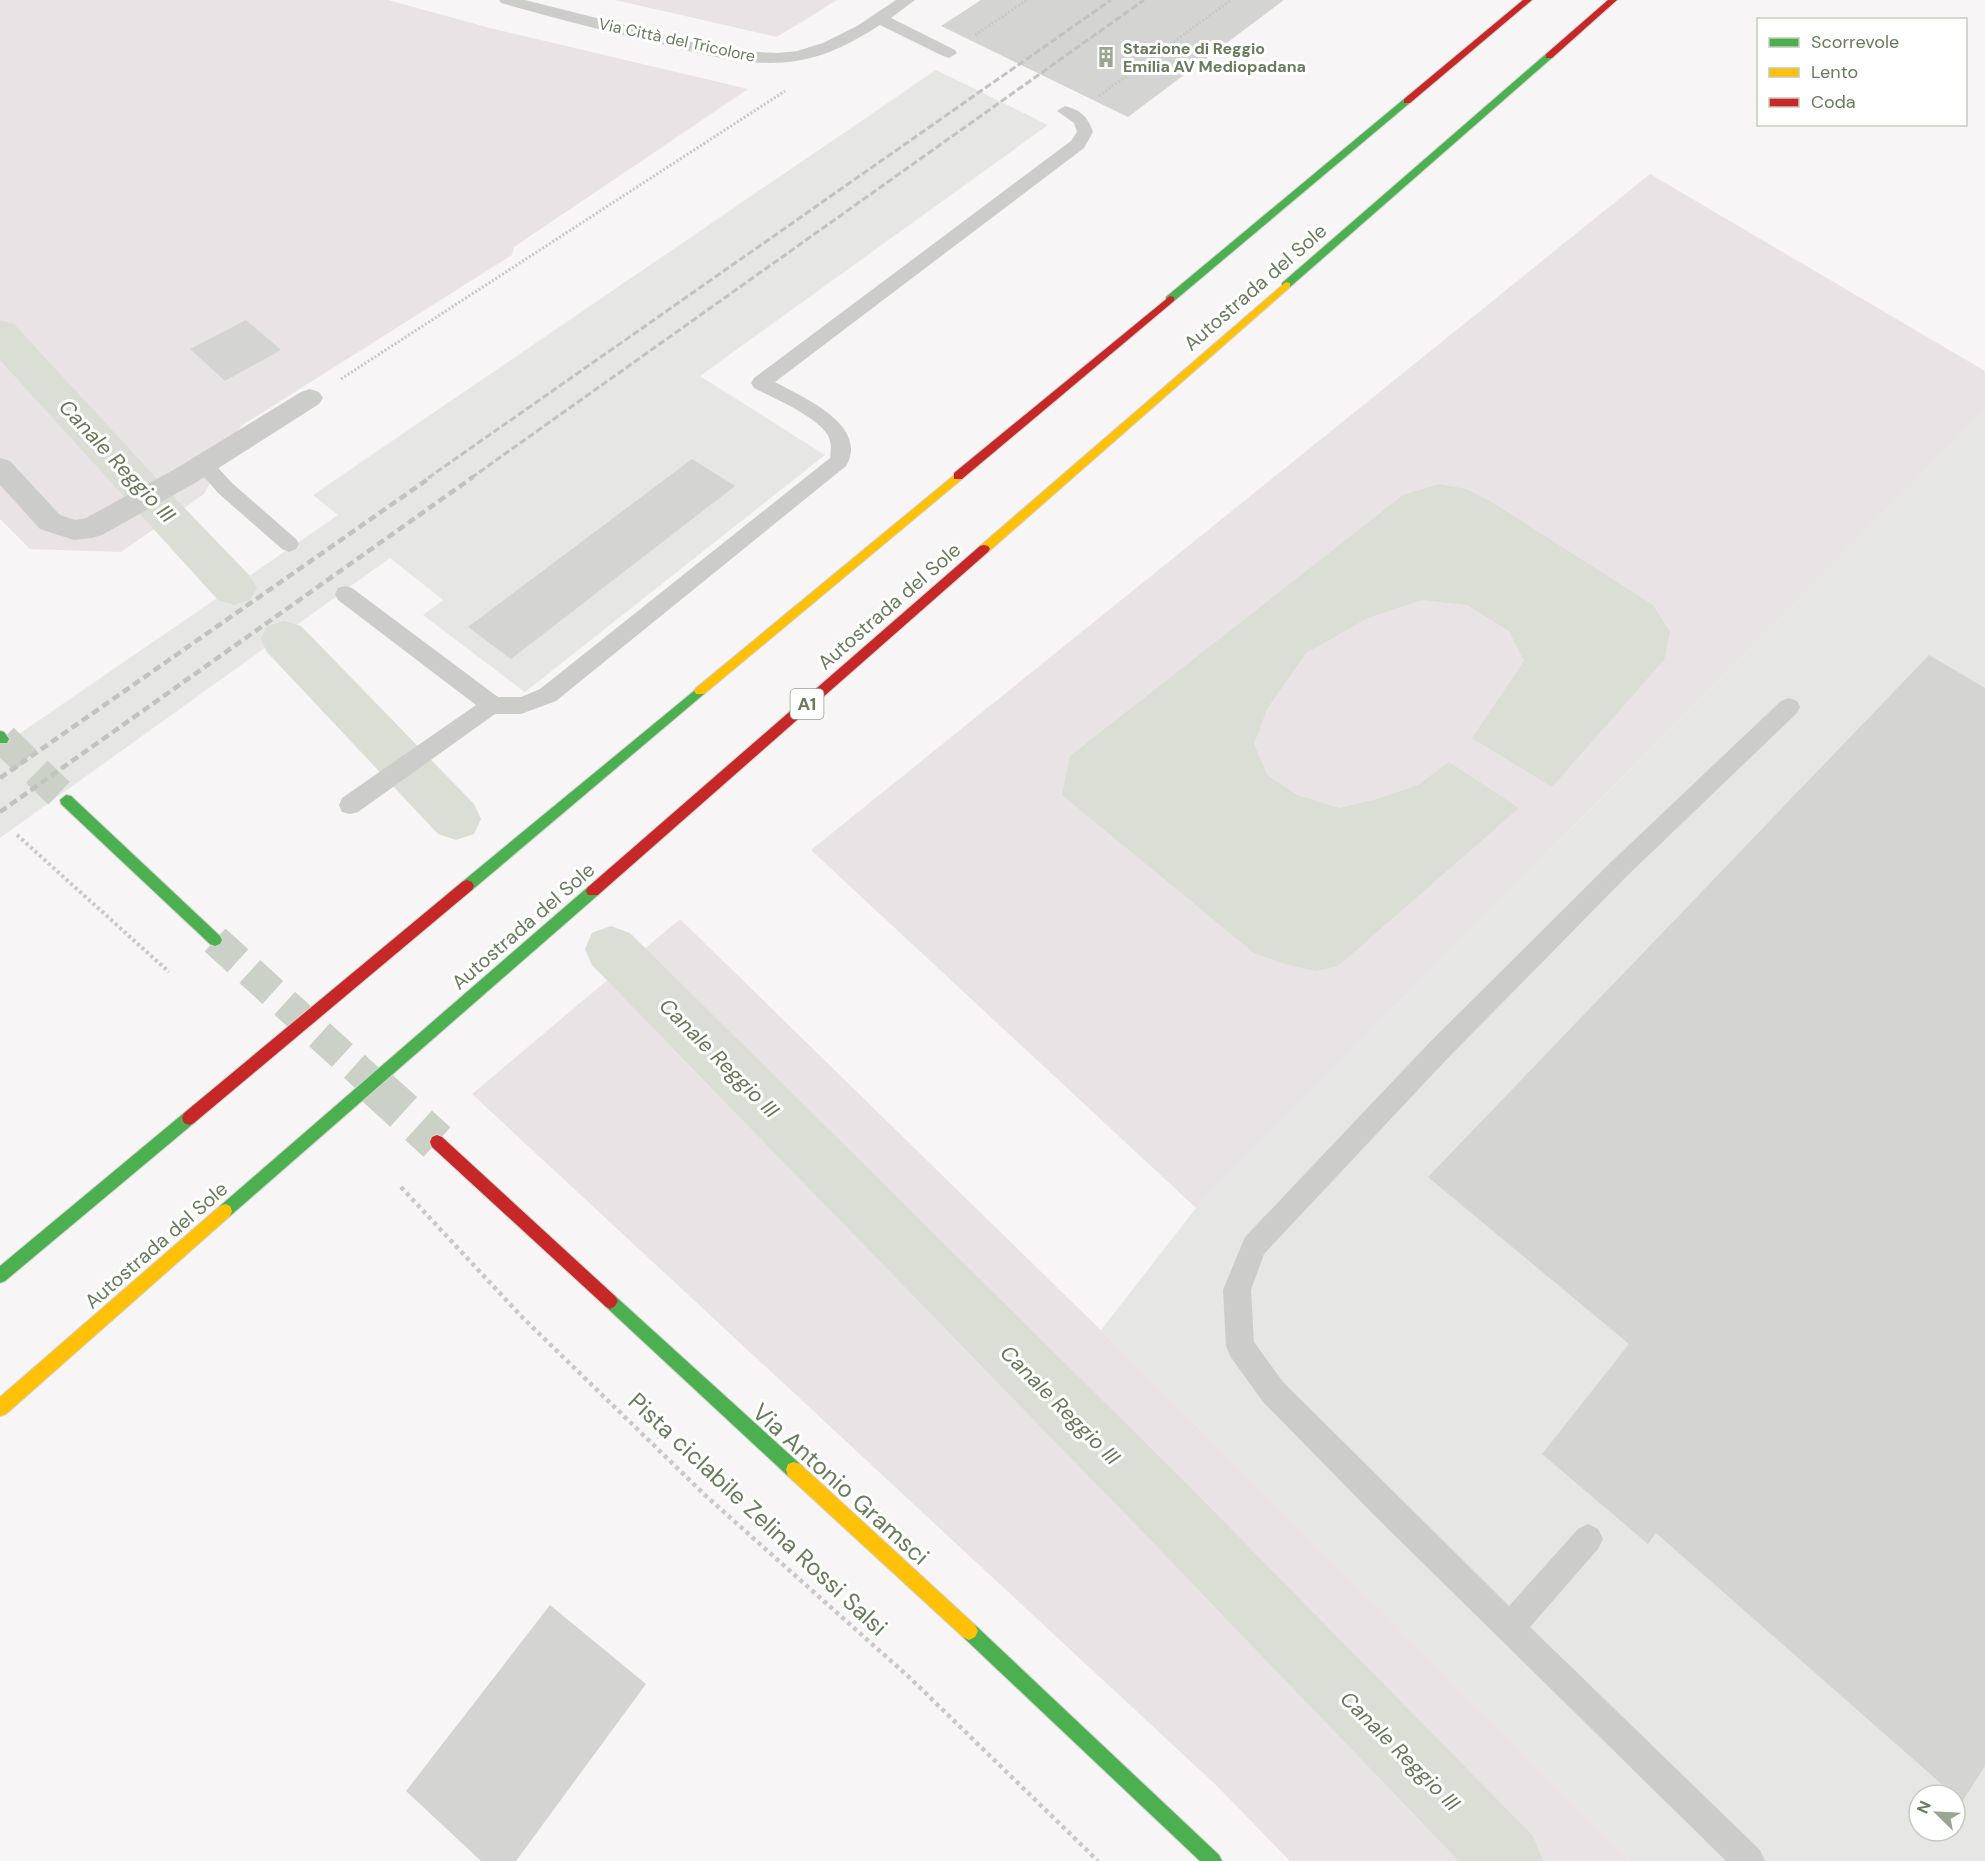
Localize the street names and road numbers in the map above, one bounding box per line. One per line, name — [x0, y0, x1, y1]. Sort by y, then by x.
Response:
street label: Via Città del Tricolore — [597, 13, 757, 67]
street label: Autostrada del Sole — [1178, 218, 1332, 356]
street label: Autostrada del Sole — [812, 537, 966, 675]
road number: A1 — [790, 689, 824, 719]
street label: Autostrada del Sole — [446, 857, 600, 995]
street label: Autostrada del Sole — [79, 1176, 233, 1314]
street label: Pista ciclabile Zelina Rossi Salsi — [622, 1386, 894, 1642]
street label: Via Antonio Gramsci — [746, 1396, 936, 1572]

